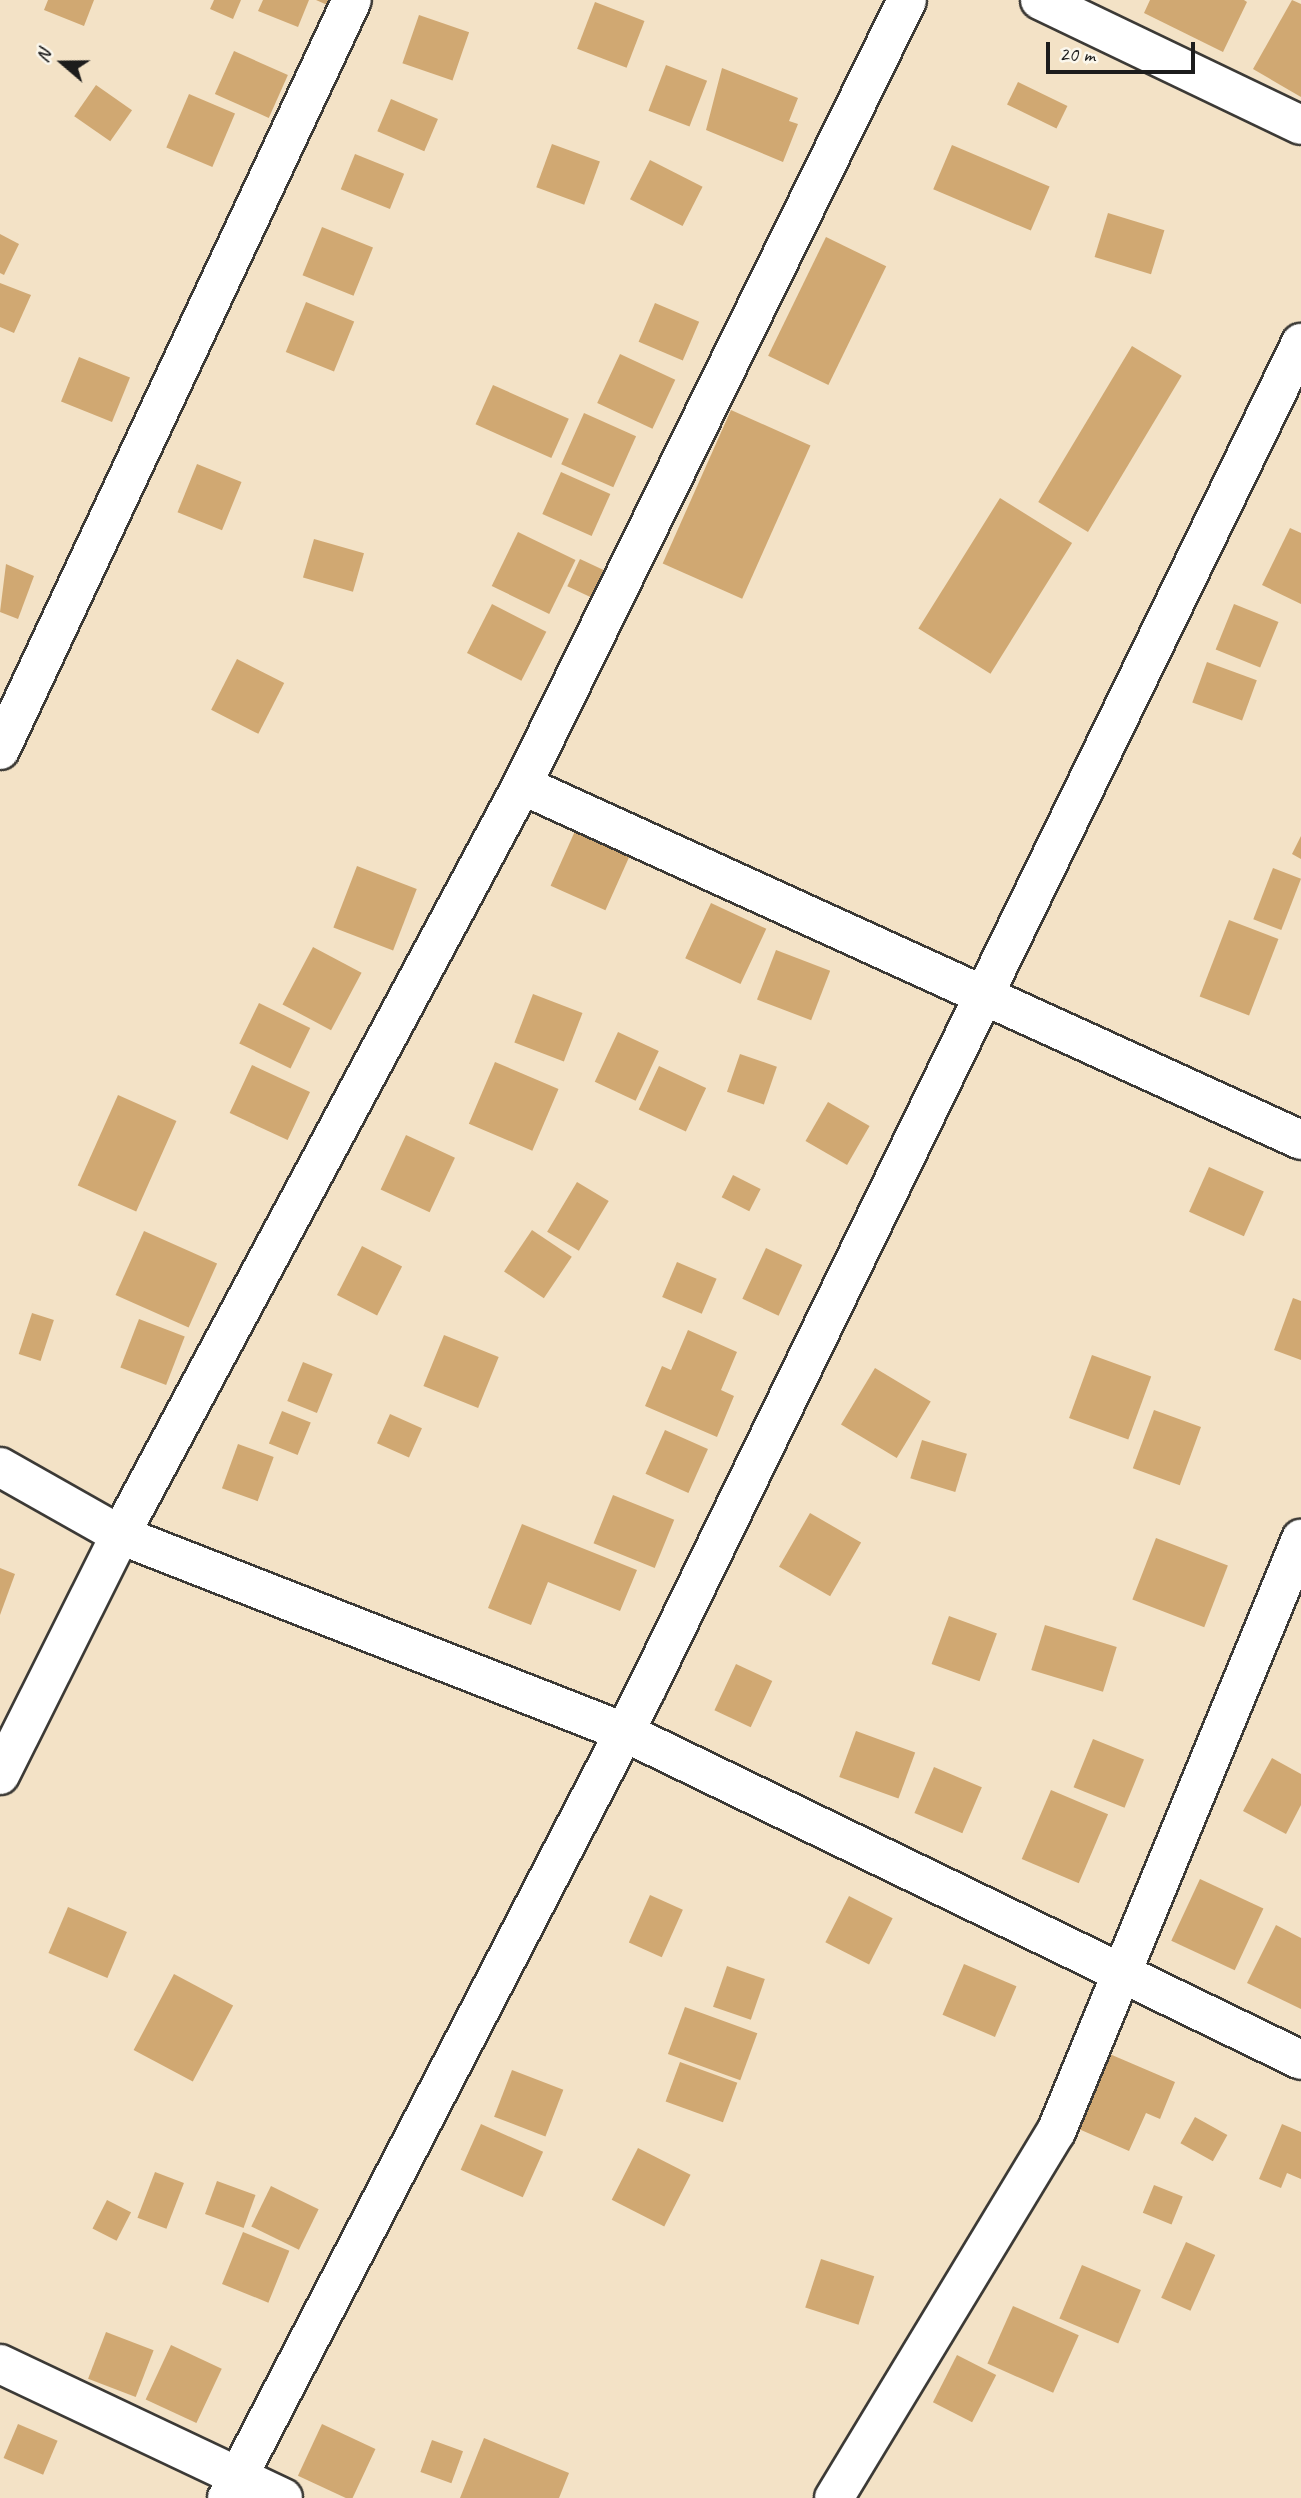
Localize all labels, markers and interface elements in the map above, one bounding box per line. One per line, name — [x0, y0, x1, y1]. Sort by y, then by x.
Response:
north arrow — [28, 28, 98, 98]
scale bar — [1049, 28, 1198, 72]
text: 20 m — [1059, 41, 1095, 67]
text: N — [30, 46, 57, 65]

